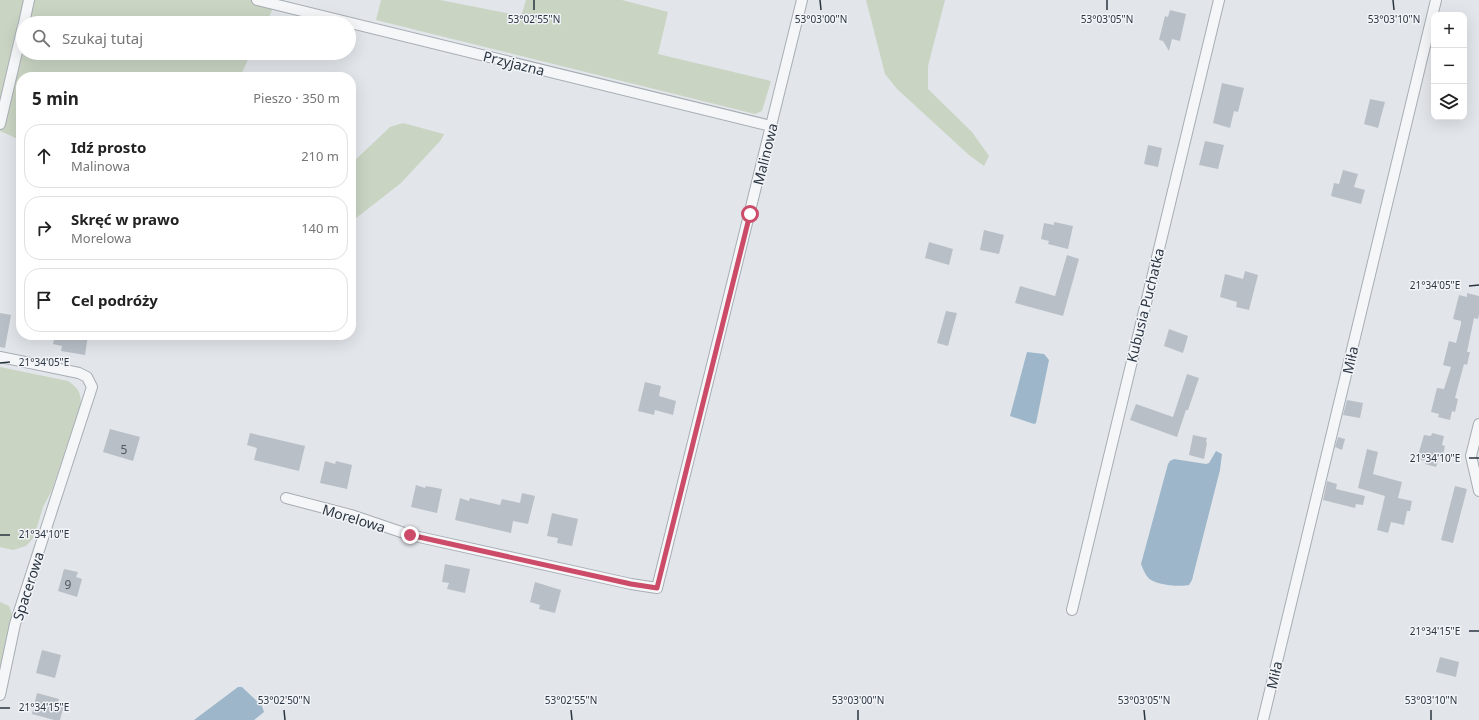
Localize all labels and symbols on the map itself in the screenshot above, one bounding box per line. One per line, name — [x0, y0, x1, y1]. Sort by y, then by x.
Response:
text: 53°02'55"N — [508, 12, 560, 26]
text: 53°03'00"N — [795, 12, 847, 26]
text: 53°03'05"N — [1081, 12, 1133, 26]
text: 53°03'10"N — [1368, 12, 1420, 26]
street label: Przyjazna — [481, 46, 547, 80]
street label: Malinowa — [748, 121, 782, 187]
route start — [741, 205, 759, 223]
street label: Kubusia Puchatka — [1122, 246, 1168, 364]
text: 21°34'05"E — [1410, 278, 1460, 292]
street label: Miła — [1338, 344, 1362, 376]
text: 21°34'05"E — [19, 355, 69, 369]
house number: 5 — [121, 441, 128, 458]
text: 21°34'10"E — [1410, 451, 1460, 465]
street label: Morelowa — [320, 499, 388, 537]
route end — [401, 526, 419, 544]
text: 21°34'10"E — [19, 527, 69, 541]
street label: Spacerowa — [8, 549, 48, 623]
house number: 9 — [65, 576, 72, 593]
text: 21°34'15"E — [1410, 624, 1460, 638]
street label: Miła — [1262, 659, 1286, 691]
text: 53°02'50"N — [258, 693, 310, 707]
text: 53°02'55"N — [545, 693, 597, 707]
text: 53°03'00"N — [832, 693, 884, 707]
text: 53°03'05"N — [1118, 693, 1170, 707]
text: 53°03'10"N — [1405, 693, 1457, 707]
text: 21°34'15"E — [19, 700, 69, 714]

